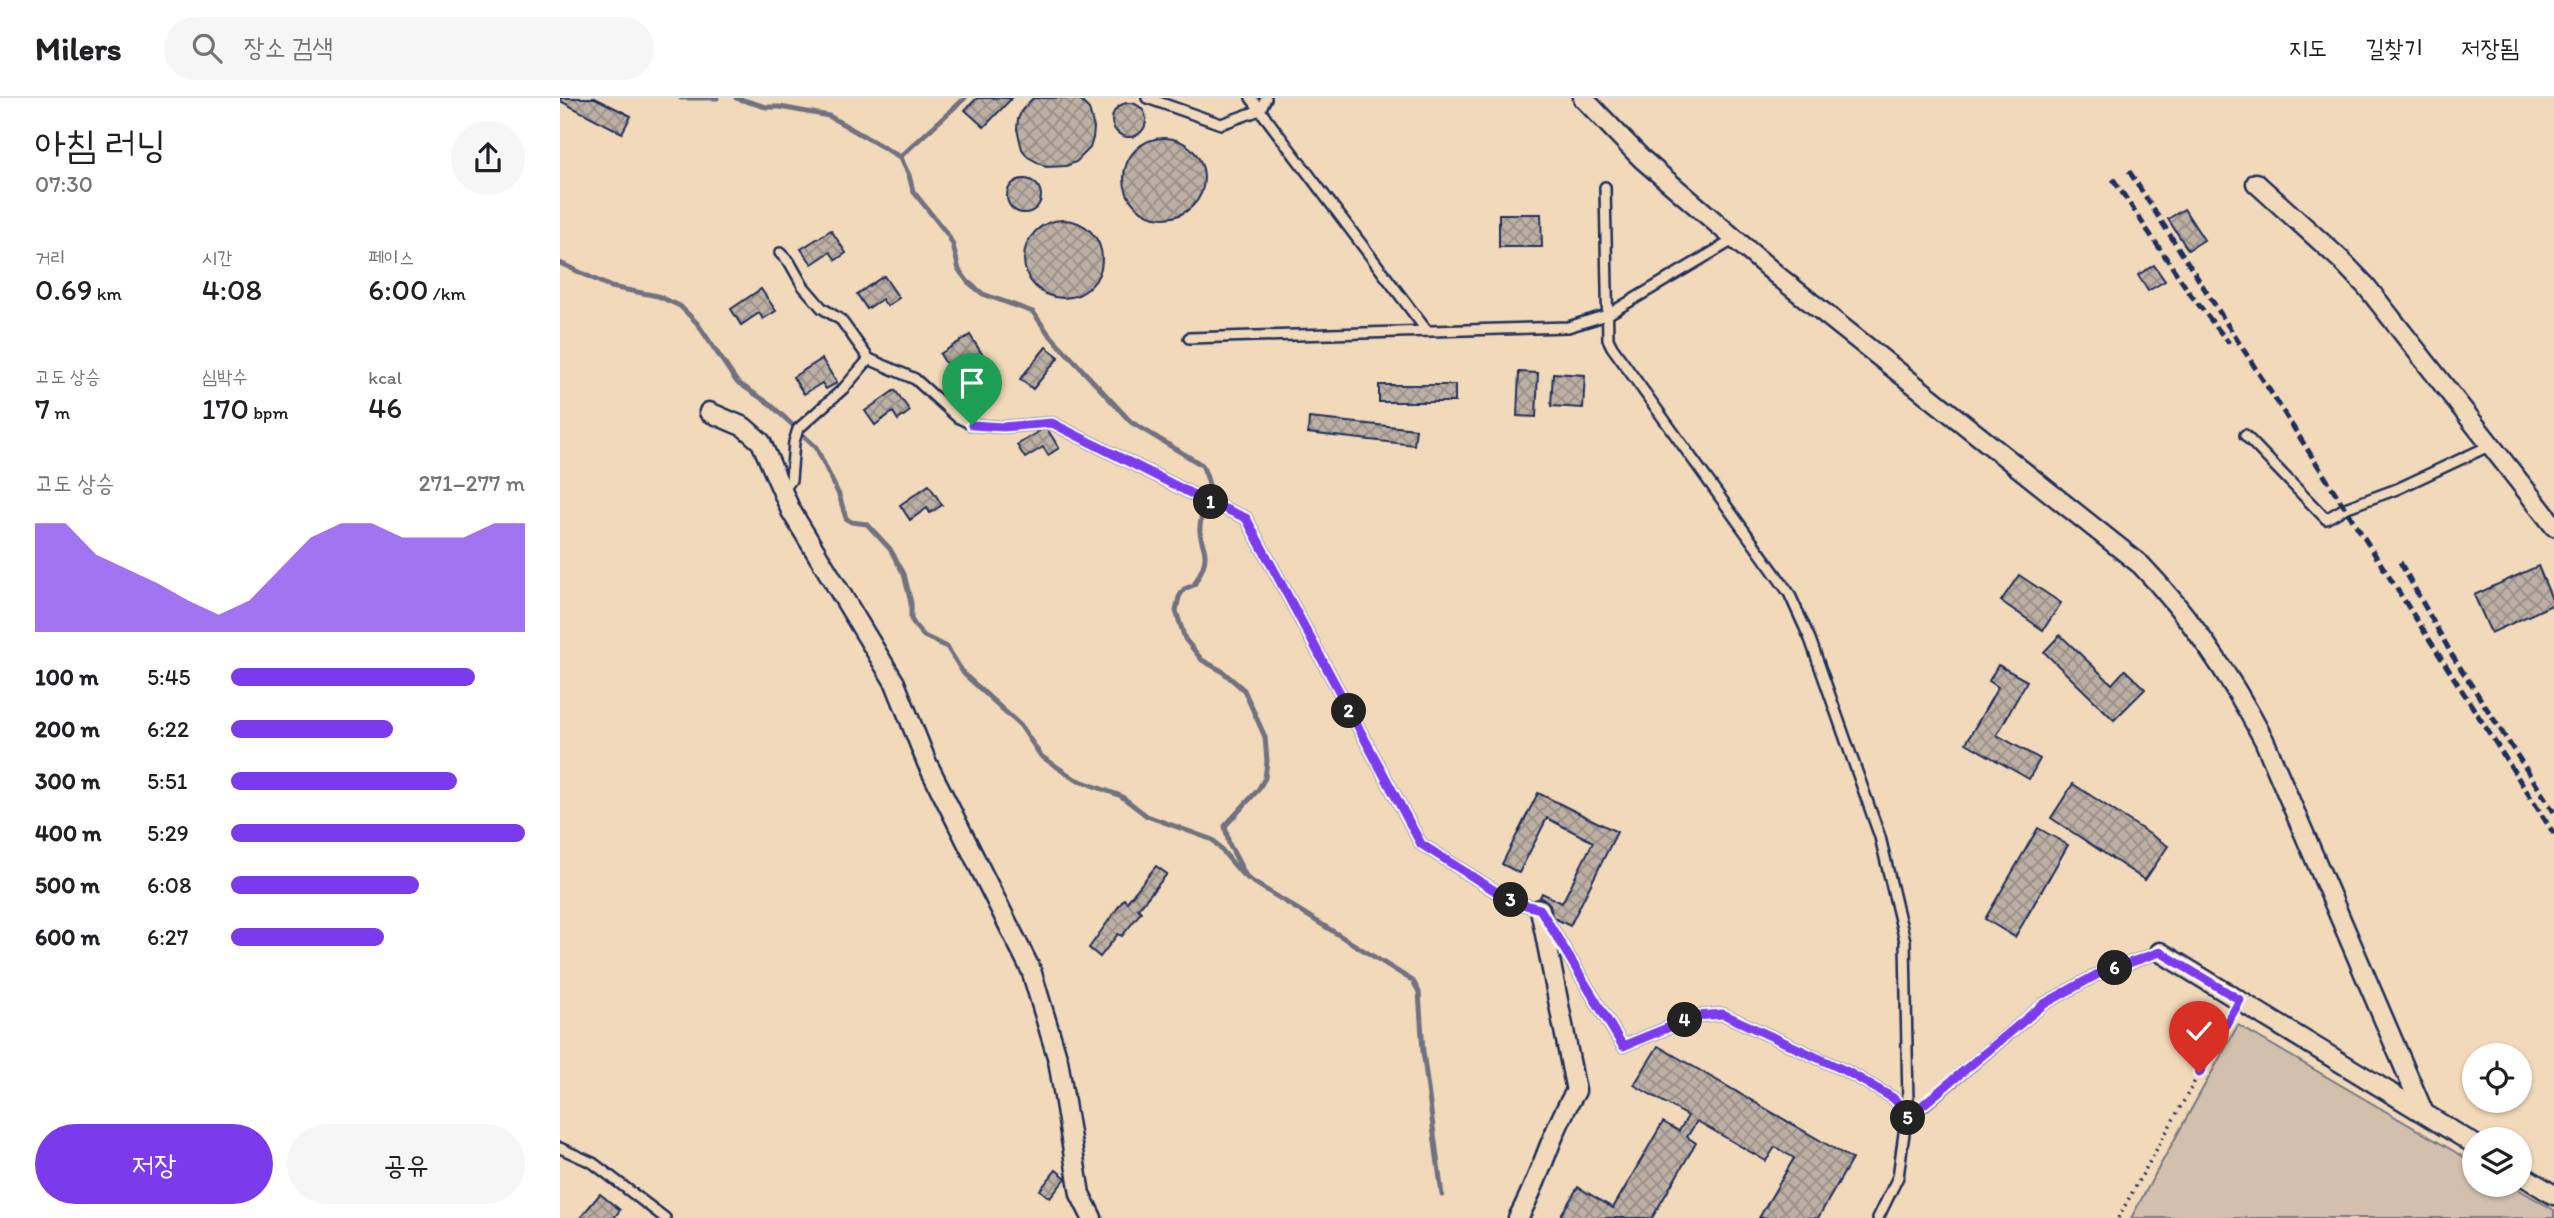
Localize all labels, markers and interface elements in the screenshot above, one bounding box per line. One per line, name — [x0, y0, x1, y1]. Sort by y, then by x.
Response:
search box — [164, 17, 654, 80]
text: Milers — [35, 29, 122, 68]
icon: search — [188, 29, 226, 67]
text: 장소 검색 — [244, 31, 333, 63]
text: 지도 — [2289, 33, 2327, 62]
text: 길찾기 — [2365, 33, 2423, 62]
text: 저장됨 — [2461, 33, 2519, 62]
text: 아침 러닝 — [35, 121, 166, 167]
button: share — [451, 121, 525, 195]
text: 07:30 — [35, 170, 93, 198]
text: 거리 — [35, 246, 66, 269]
text: 시간 — [202, 246, 232, 269]
text: 페이스 — [368, 246, 414, 269]
text: 0.69 — [35, 271, 92, 308]
text: 4:08 — [202, 271, 262, 308]
text: 6:00 — [368, 271, 429, 308]
text: km — [92, 282, 122, 305]
text: /km — [429, 282, 466, 305]
pin — [942, 353, 1002, 425]
icon: arrive — [953, 364, 991, 402]
text: 고도 상승 — [35, 365, 100, 388]
text: 심박수 — [202, 365, 248, 388]
text: kcal — [368, 366, 402, 389]
text: 46 — [368, 389, 402, 426]
text: 7 — [35, 390, 50, 427]
text: 170 — [202, 390, 249, 427]
text: m — [50, 401, 70, 424]
text: bpm — [249, 401, 288, 424]
text: 고도 상승 — [35, 469, 114, 497]
text: 271–277 m — [419, 469, 525, 497]
pin: 1 — [1194, 484, 1228, 520]
text: 1 — [1206, 490, 1215, 513]
text: 100 m — [35, 663, 99, 691]
text: 5:45 — [147, 663, 191, 691]
pin: 2 — [1332, 694, 1366, 728]
text: 2 — [1344, 699, 1354, 722]
text: 200 m — [35, 715, 100, 743]
text: 6:22 — [147, 715, 189, 743]
text: 300 m — [35, 767, 100, 795]
text: 5:51 — [147, 767, 187, 795]
text: 400 m — [35, 819, 102, 847]
text: 5:29 — [147, 819, 189, 847]
text: 500 m — [35, 871, 100, 899]
text: 6:08 — [147, 871, 192, 899]
pin: 3 — [1494, 882, 1528, 918]
text: 3 — [1505, 888, 1516, 911]
text: 600 m — [35, 923, 100, 951]
text: 6:27 — [147, 923, 188, 951]
pin: 6 — [2098, 950, 2132, 986]
text: 6 — [2109, 956, 2120, 979]
pin — [2169, 1001, 2229, 1073]
pin: 4 — [1668, 1002, 1702, 1038]
text: 4 — [1679, 1008, 1690, 1031]
icon: check — [2180, 1012, 2218, 1050]
map controls — [2462, 1043, 2532, 1197]
button: locate — [2462, 1043, 2532, 1113]
pin: 5 — [1890, 1100, 1926, 1136]
text: 5 — [1903, 1106, 1912, 1129]
button: 저장 — [35, 1124, 273, 1204]
button: 공유 — [287, 1124, 525, 1204]
button: layers — [2462, 1127, 2532, 1197]

